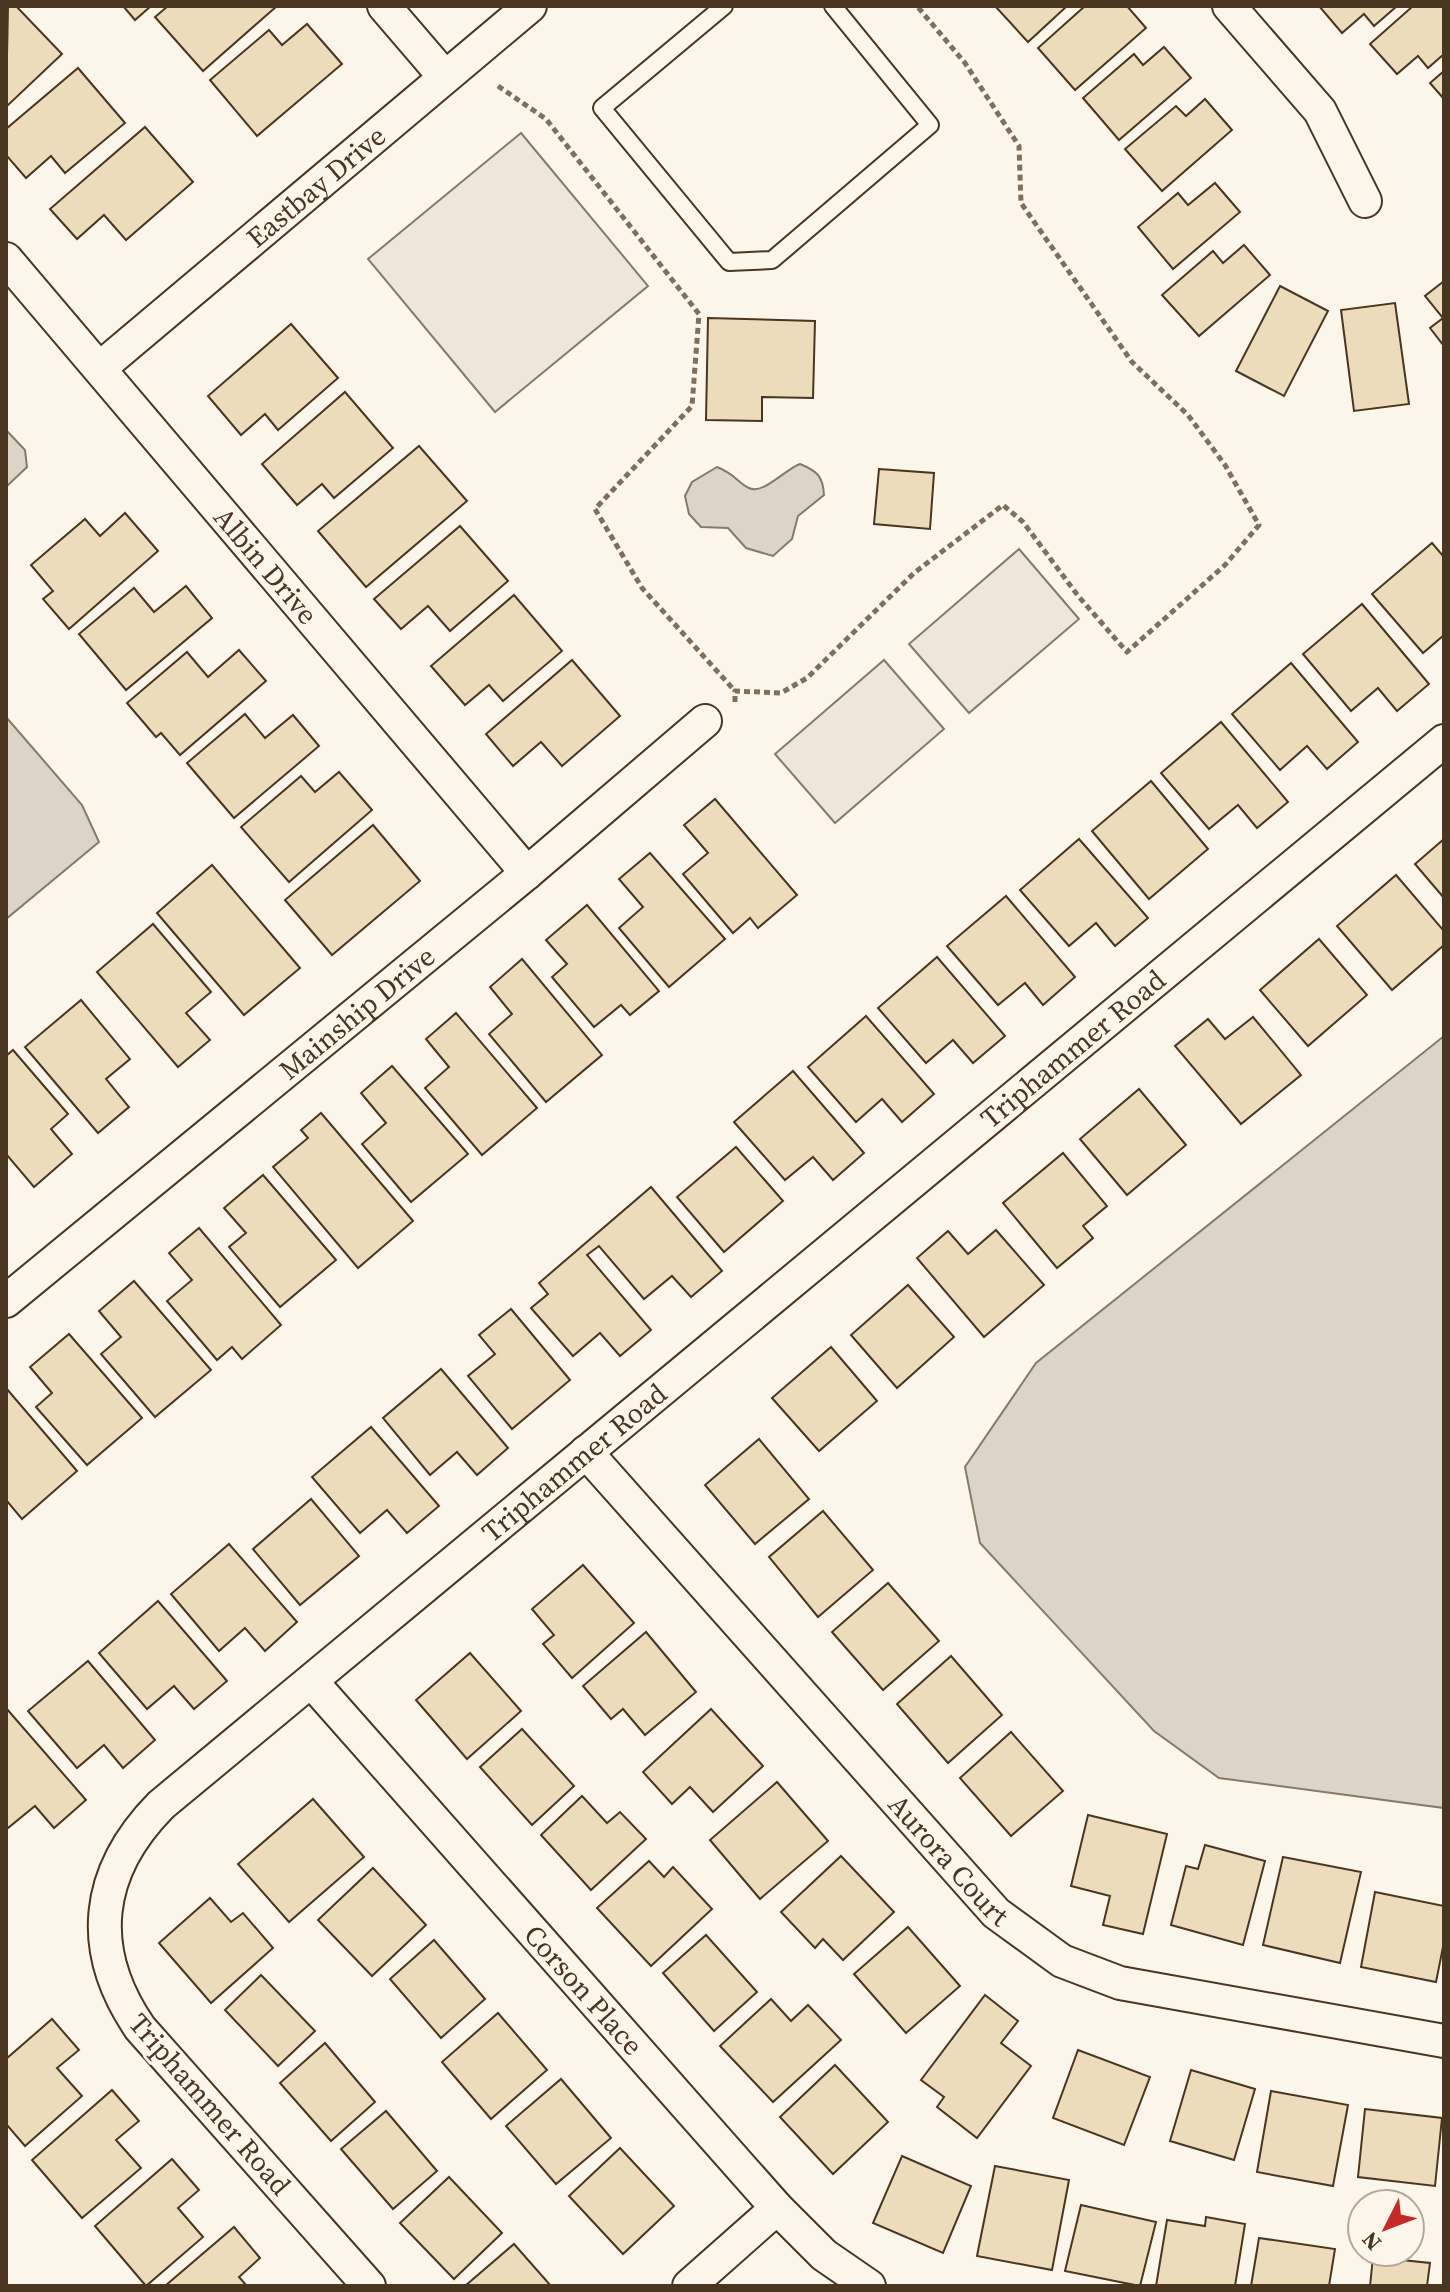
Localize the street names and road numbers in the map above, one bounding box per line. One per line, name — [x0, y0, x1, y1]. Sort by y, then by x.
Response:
street label: Eastbay Drive — [238, 117, 393, 256]
street label: Albin Drive — [205, 499, 327, 632]
street label: Mainship Drive — [271, 937, 443, 1088]
street label: Triphammer Road — [972, 961, 1173, 1137]
street label: Triphammer Road — [474, 1374, 675, 1550]
street label: Aurora Court — [880, 1786, 1017, 1935]
street label: Corson Place — [516, 1916, 652, 2063]
street label: Triphammer Road — [120, 2005, 300, 2203]

